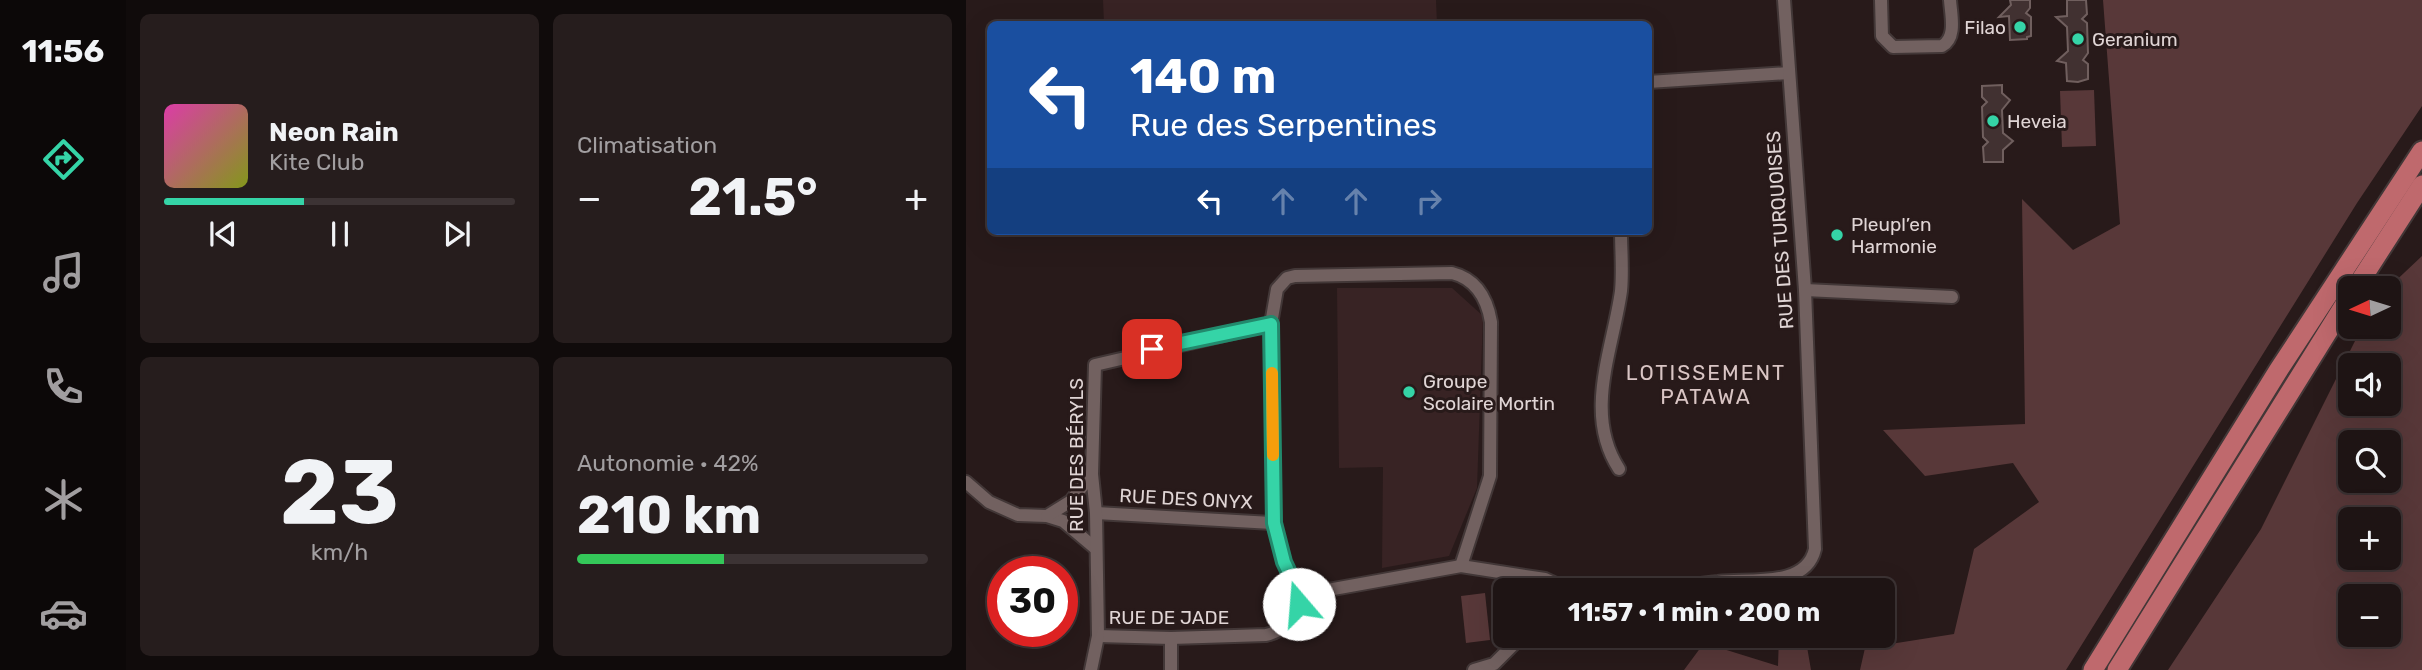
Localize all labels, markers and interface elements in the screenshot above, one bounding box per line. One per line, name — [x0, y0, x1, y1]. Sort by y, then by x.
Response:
place label: Filao — [1964, 16, 2006, 39]
marker: Filao — [2012, 19, 2028, 35]
place label: Geranium — [2092, 28, 2178, 51]
marker: Geranium — [2070, 31, 2086, 47]
text: 11:56 — [22, 32, 104, 70]
text: 140 m — [1130, 47, 1276, 105]
icon: left — [1015, 49, 1106, 140]
text: Rue des Serpentines — [1130, 106, 1437, 144]
place label: Heveia — [2007, 110, 2067, 133]
marker: Heveia — [1985, 113, 2001, 129]
text: Neon Rain — [269, 117, 399, 148]
street label: RUE DES TURQUOISES — [1762, 130, 1798, 330]
text: Climatisation — [577, 131, 717, 159]
icon: directions — [39, 135, 88, 184]
text: Kite Club — [269, 148, 364, 176]
text: 21.5° — [688, 166, 818, 228]
text: − — [577, 175, 602, 221]
text: + — [904, 175, 928, 221]
icon: left — [1191, 182, 1229, 220]
icon: ahead — [1264, 182, 1302, 220]
icon: ahead — [1337, 182, 1375, 220]
icon: right — [1410, 182, 1448, 220]
place label: Pleupl’en Harmonie — [1851, 213, 1937, 258]
icon: previous — [204, 215, 242, 253]
icon: pause — [321, 215, 359, 253]
icon: next — [438, 215, 476, 253]
marker: Pleupl’en Harmonie — [1829, 227, 1845, 243]
icon: music — [39, 248, 88, 297]
north arrow — [2338, 276, 2401, 340]
map controls — [2338, 276, 2401, 647]
pin — [1122, 319, 1182, 379]
icon: arrive — [1133, 330, 1171, 368]
button: sound — [2338, 353, 2401, 416]
district label: LOTISSEMENT PATAWA — [1626, 360, 1786, 409]
icon: phone — [39, 362, 88, 411]
place label: Groupe Scolaire Mortin — [1423, 370, 1555, 415]
street label: RUE DES BÉRYLS — [1065, 378, 1088, 532]
marker: Groupe Scolaire Mortin — [1401, 384, 1417, 400]
button: search — [2338, 430, 2401, 493]
text: 23 — [280, 438, 399, 546]
text: Autonomie · 42% — [577, 449, 758, 477]
icon: climate — [39, 475, 88, 524]
text: 210 km — [577, 484, 761, 546]
street label: RUE DES ONYX — [1119, 484, 1253, 514]
button: + — [2338, 507, 2401, 570]
text: km/h — [311, 538, 368, 566]
speed limit sign: 30 — [987, 556, 1078, 647]
position arrow — [1262, 567, 1336, 641]
button: − — [2338, 584, 2401, 647]
icon: car — [39, 589, 88, 638]
text: 11:57 · 1 min · 200 m — [1568, 597, 1820, 628]
street label: RUE DE JADE — [1109, 606, 1229, 629]

